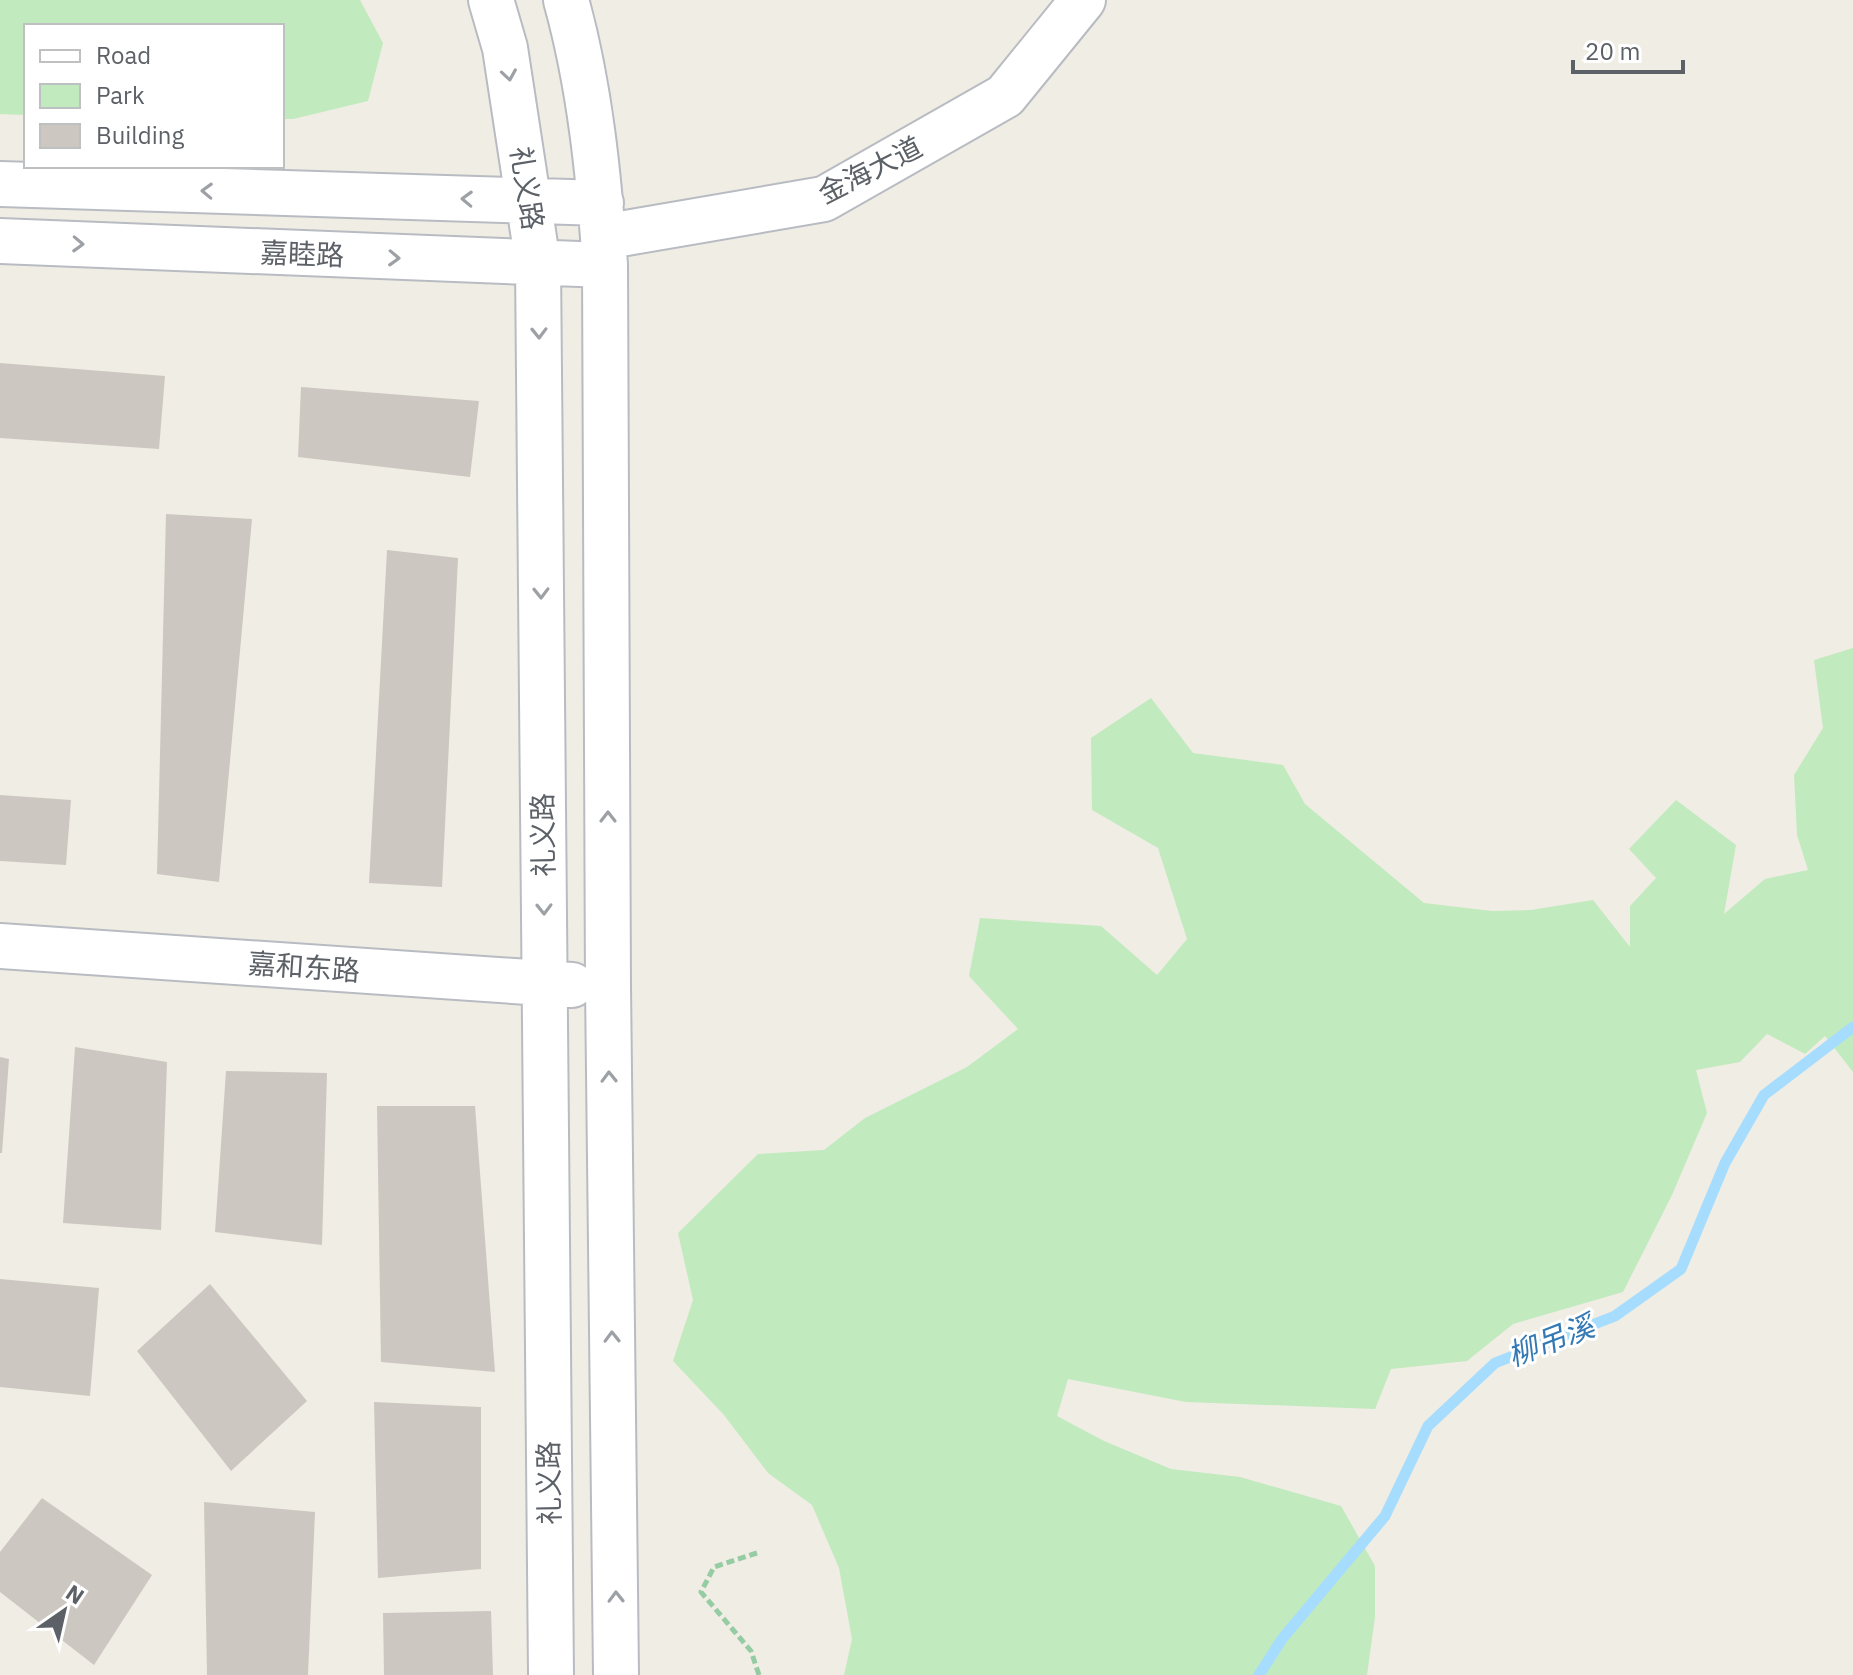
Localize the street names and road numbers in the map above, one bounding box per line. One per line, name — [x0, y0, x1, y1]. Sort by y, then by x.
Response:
street label: 金海大道 — [811, 128, 928, 211]
street label: 礼义路 — [503, 144, 552, 232]
street label: 嘉睦路 — [259, 234, 345, 273]
street label: 礼义路 — [523, 793, 562, 877]
street label: 嘉和东路 — [247, 944, 361, 989]
street label: 礼义路 — [529, 1441, 568, 1525]

